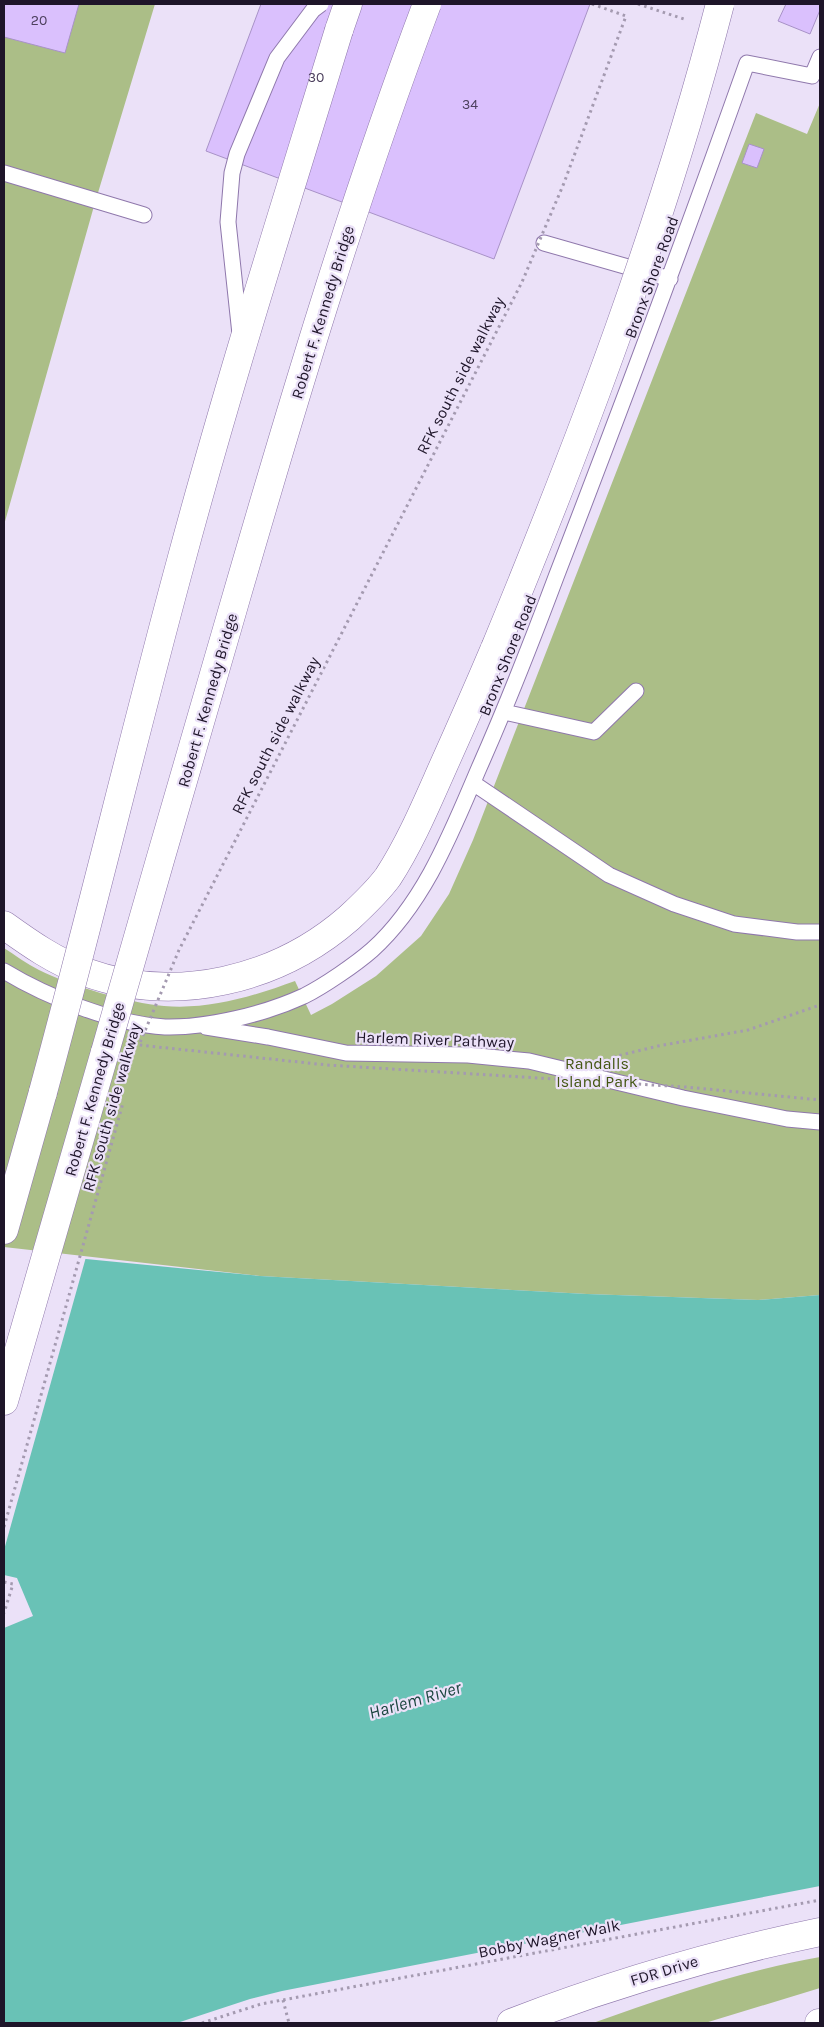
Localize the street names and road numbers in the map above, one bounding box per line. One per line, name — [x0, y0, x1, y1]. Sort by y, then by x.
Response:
street label: Bronx Shore Road — [621, 213, 682, 341]
street label: Robert F. Kennedy Bridge — [287, 223, 358, 401]
street label: RFK south side walkway — [412, 293, 509, 457]
street label: Bronx Shore Road — [475, 592, 540, 718]
street label: Robert F. Kennedy Bridge — [174, 611, 241, 789]
street label: RFK south side walkway — [227, 653, 324, 817]
street label: Robert F. Kennedy Bridge — [61, 1000, 128, 1178]
street label: RFK south side walkway — [78, 1020, 145, 1194]
street label: Harlem River Pathway — [356, 1027, 515, 1052]
street label: Bobby Wagner Walk — [477, 1915, 622, 1962]
street label: FDR Drive — [628, 1951, 700, 1990]

